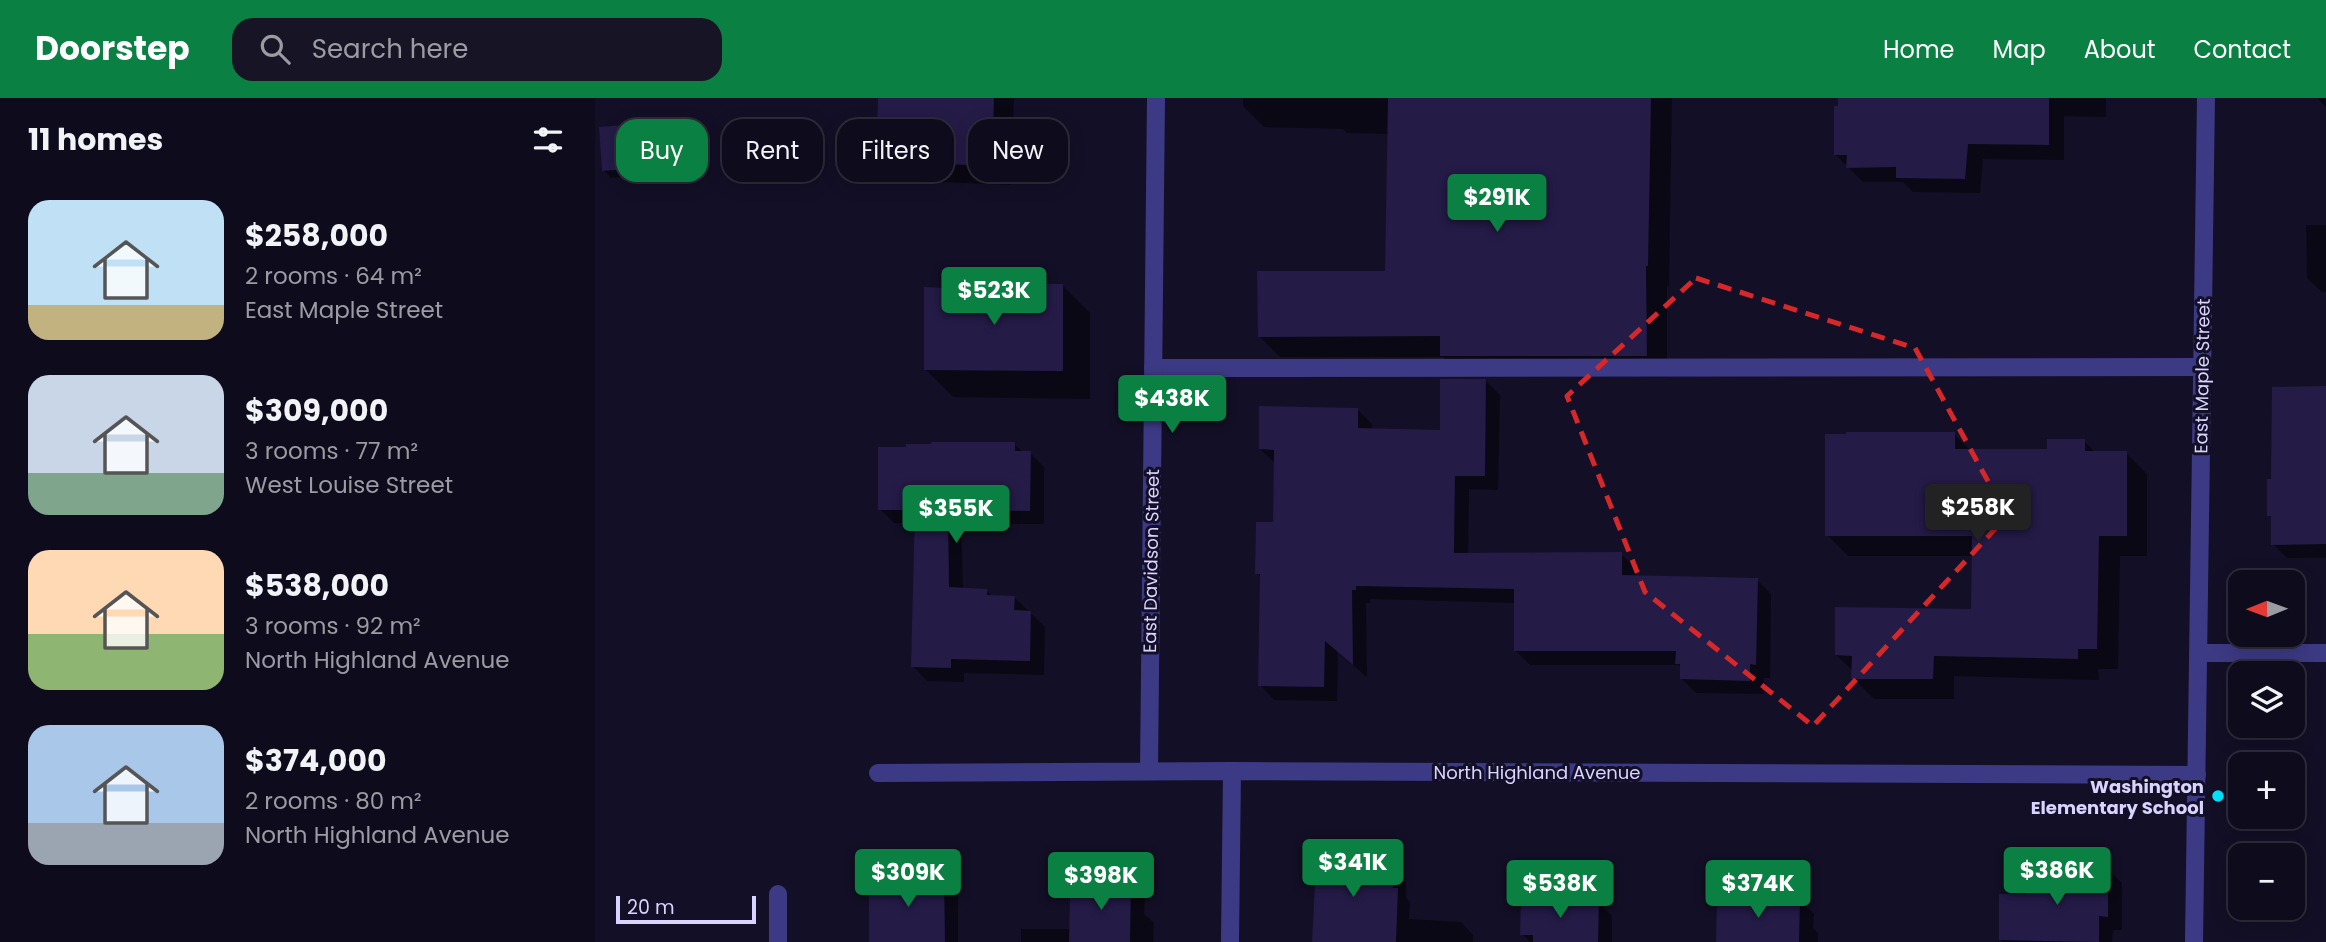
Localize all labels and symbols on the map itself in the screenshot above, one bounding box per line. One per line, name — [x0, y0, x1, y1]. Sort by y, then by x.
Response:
pin: $291K — [1448, 174, 1546, 234]
pin: $523K — [945, 268, 1043, 327]
street label: East Maple Street — [2188, 298, 2216, 454]
pin: $438K — [1123, 376, 1221, 435]
street label: East Davidson Street — [1137, 469, 1165, 653]
pin: $258K — [1929, 484, 2027, 544]
pin: $355K — [907, 486, 1005, 545]
north arrow — [2228, 570, 2305, 648]
street label: North Highland Avenue — [1433, 760, 1641, 785]
place label: Washington Elementary School — [2031, 774, 2204, 820]
marker: Washington Elementary School — [2210, 788, 2226, 804]
pin: $341K — [1304, 840, 1402, 899]
pin: $386K — [2008, 848, 2106, 907]
pin: $309K — [859, 850, 957, 909]
pin: $398K — [1052, 852, 1150, 912]
pin: $538K — [1511, 860, 1609, 920]
pin: $374K — [1709, 860, 1807, 920]
scale bar — [616, 893, 756, 925]

